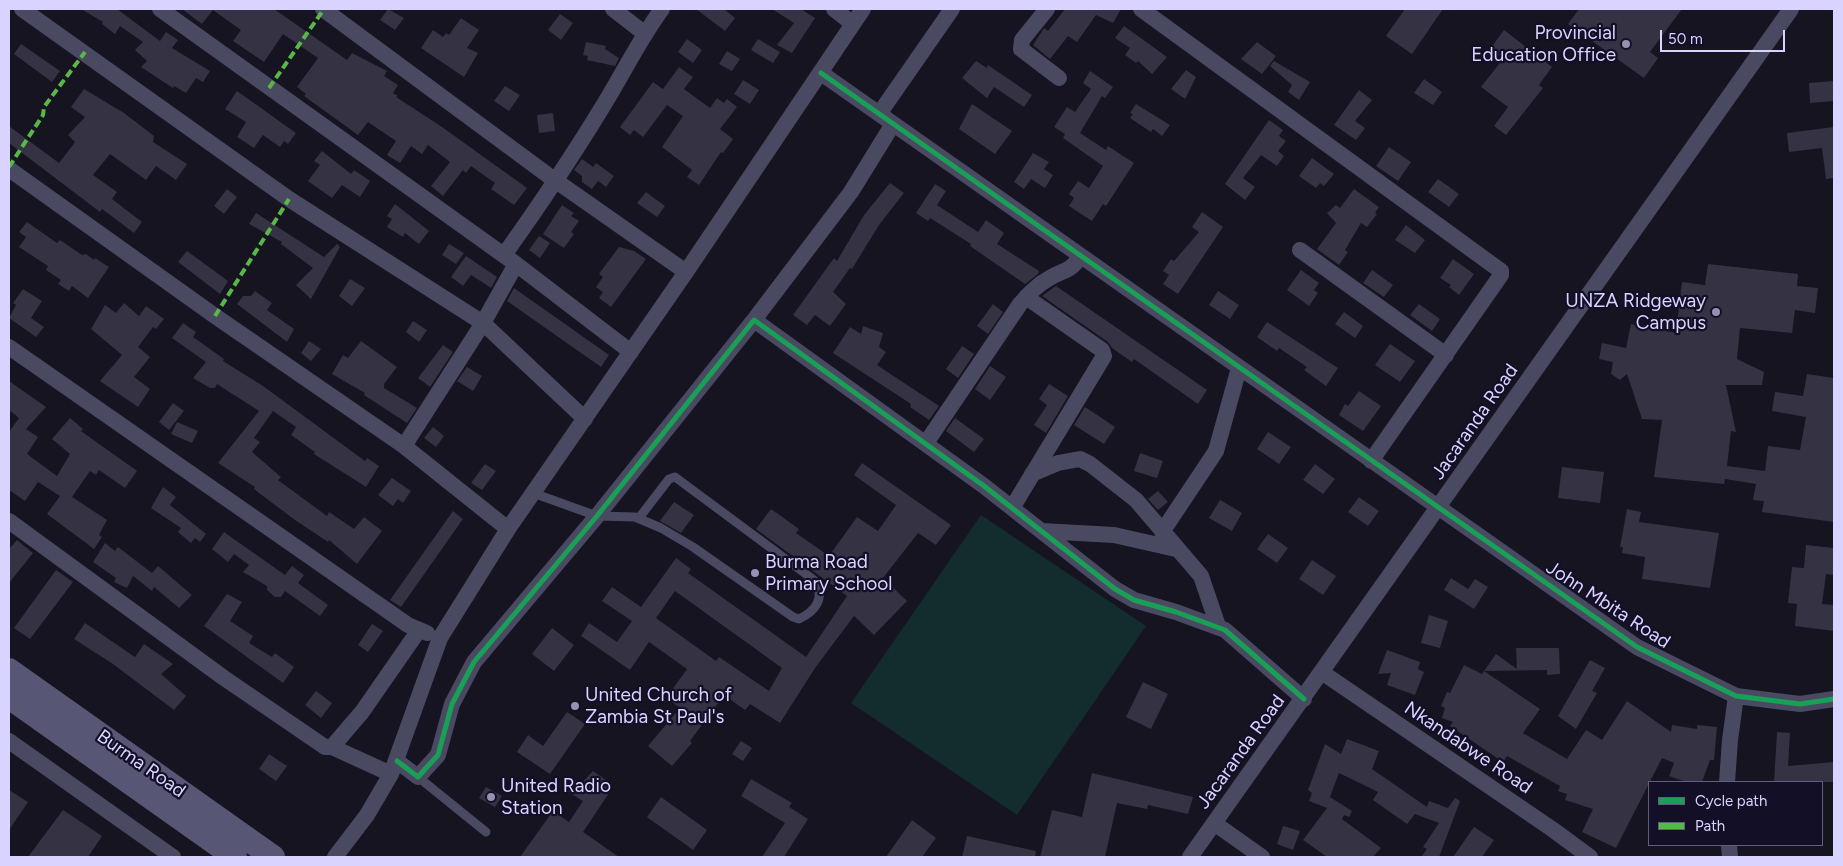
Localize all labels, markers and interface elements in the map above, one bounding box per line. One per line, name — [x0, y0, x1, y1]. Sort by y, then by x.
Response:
scale bar — [1663, 20, 1788, 52]
place label: Provincial Education Office — [1471, 22, 1616, 66]
text: 50 m — [1668, 30, 1703, 48]
marker: Provincial Education Office — [1620, 38, 1632, 50]
place label: UNZA Ridgeway Campus — [1565, 290, 1706, 334]
marker: UNZA Ridgeway Campus — [1710, 306, 1722, 318]
street label: Jacaranda Road — [1427, 360, 1523, 484]
place label: Burma Road Primary School — [765, 551, 892, 595]
street label: John Mbita Road — [1542, 556, 1674, 654]
marker: Burma Road Primary School — [749, 567, 761, 579]
place label: United Church of Zambia St Paul's — [585, 684, 732, 728]
street label: Jacaranda Road — [1192, 691, 1290, 813]
street label: Nkandabwe Road — [1400, 697, 1536, 799]
marker: United Church of Zambia St Paul's — [569, 700, 581, 712]
street label: Burma Road — [92, 725, 190, 803]
place label: United Radio Station — [501, 775, 611, 819]
legend — [1648, 781, 1823, 846]
marker: United Radio Station — [485, 791, 497, 803]
text: Cycle path — [1695, 792, 1767, 810]
text: Path — [1695, 817, 1725, 835]

